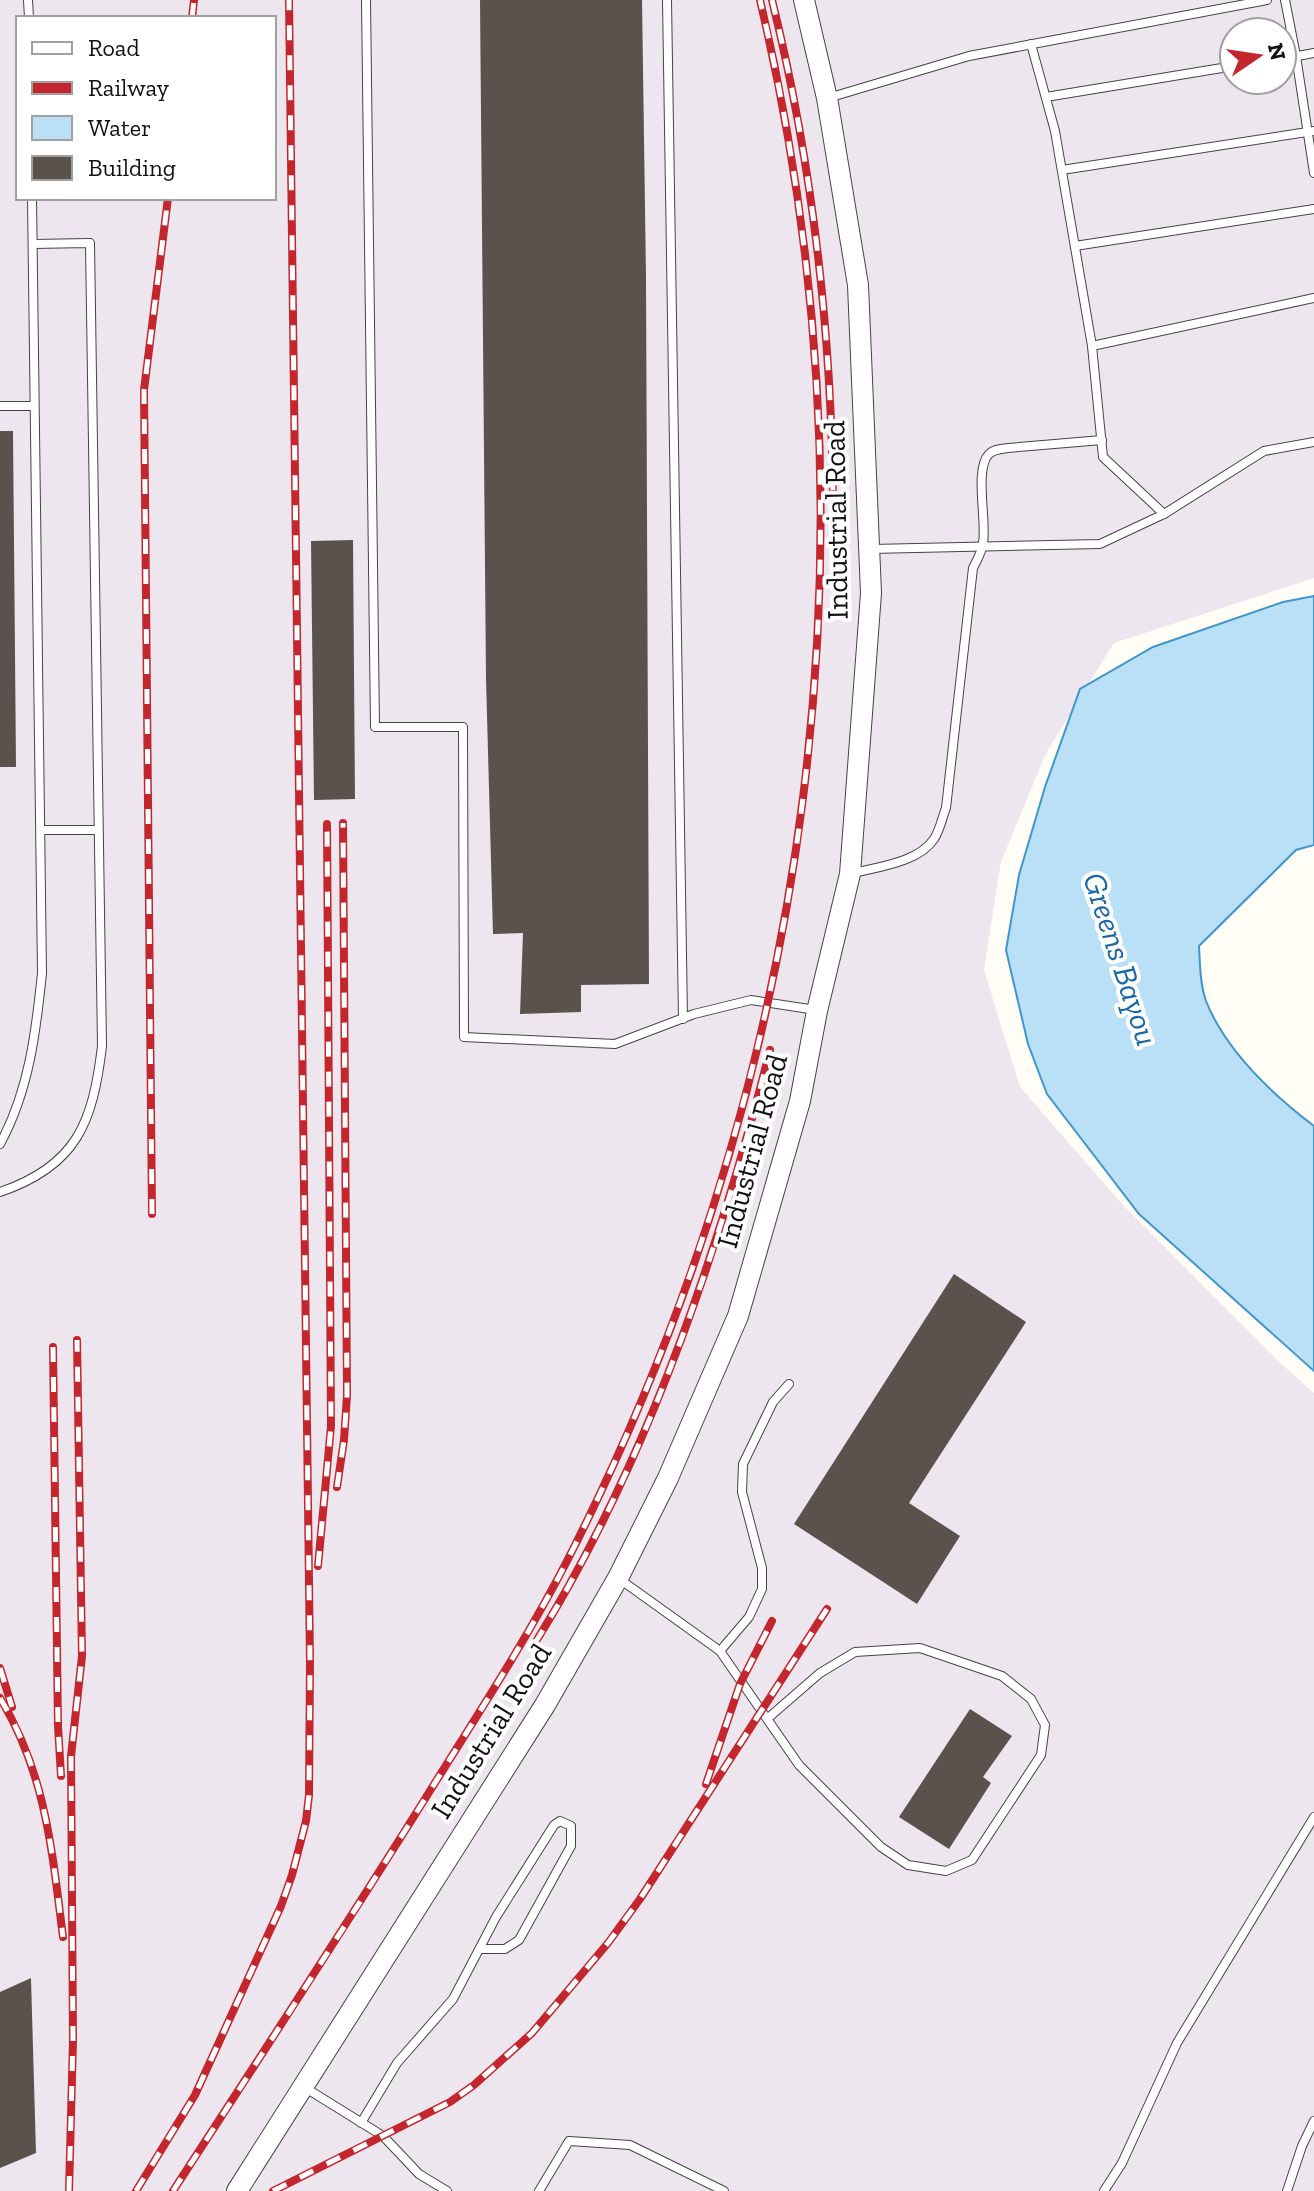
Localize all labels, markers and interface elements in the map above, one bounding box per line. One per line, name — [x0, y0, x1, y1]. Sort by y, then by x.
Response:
legend — [16, 16, 276, 200]
north arrow — [1218, 16, 1298, 96]
text: Road — [88, 33, 140, 62]
text: N — [1262, 40, 1292, 63]
text: Railway — [88, 73, 170, 102]
text: Water — [88, 113, 151, 142]
text: Building — [88, 153, 176, 182]
street label: Industrial Road — [816, 420, 856, 620]
water label: Greens Bayou — [1075, 868, 1167, 1050]
street label: Industrial Road — [709, 1050, 795, 1252]
street label: Industrial Road — [423, 1637, 559, 1825]

